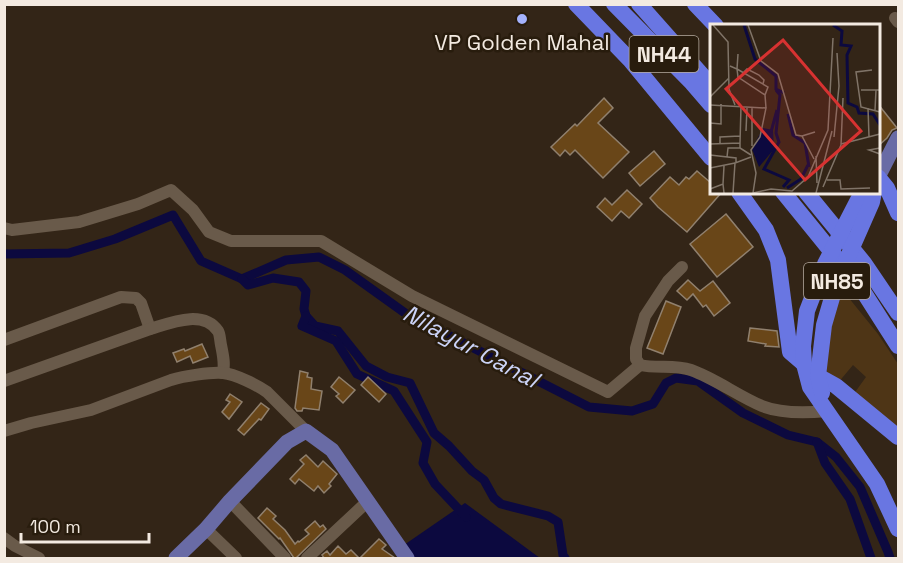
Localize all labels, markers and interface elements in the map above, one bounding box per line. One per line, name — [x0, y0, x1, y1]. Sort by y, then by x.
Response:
marker: VP Golden Mahal — [515, 12, 529, 26]
inset map — [710, 24, 879, 194]
place label: VP Golden Mahal — [434, 28, 610, 56]
road number: NH44 — [630, 36, 698, 72]
road number: NH85 — [804, 263, 870, 299]
water label: Nilayur Canal — [398, 297, 547, 396]
scale bar — [21, 506, 148, 544]
text: 100 m — [30, 515, 81, 538]

